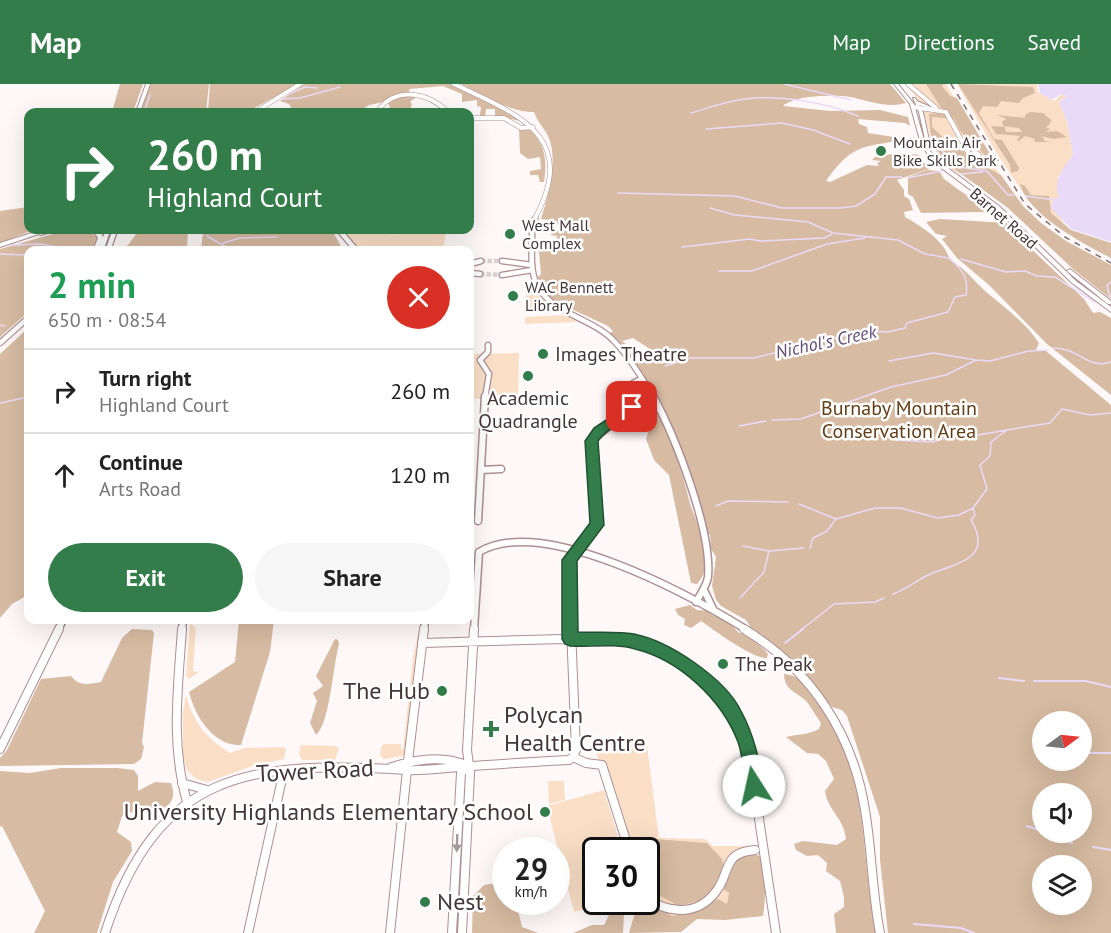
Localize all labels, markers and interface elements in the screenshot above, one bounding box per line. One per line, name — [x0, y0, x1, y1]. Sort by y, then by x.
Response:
text: Map — [30, 24, 81, 61]
text: Map — [832, 29, 871, 56]
text: Directions — [904, 29, 995, 56]
text: Saved — [1028, 29, 1081, 56]
text: 260 m — [147, 127, 263, 182]
icon: right — [48, 132, 126, 210]
place label: Mountain Air Bike Skills Park — [893, 132, 997, 170]
marker: Mountain Air Bike Skills Park — [874, 144, 888, 158]
text: Highland Court — [147, 180, 322, 214]
street label: Barnet Road — [966, 183, 1042, 253]
place label: West Mall Complex — [522, 215, 589, 253]
marker: West Mall Complex — [503, 227, 517, 241]
text: 2 min — [48, 261, 136, 308]
button: close — [387, 266, 450, 329]
place label: WAC Bennett Library — [525, 277, 614, 315]
marker: WAC Bennett Library — [506, 289, 520, 303]
text: 650 m · 08:54 — [48, 307, 166, 333]
water label: Nichol's Creek — [773, 319, 879, 363]
place label: Images Theatre — [555, 341, 687, 367]
marker: Images Theatre — [536, 347, 550, 361]
text: Turn right — [99, 364, 191, 392]
marker: Academic Quadrangle — [521, 369, 535, 383]
icon: right — [48, 375, 81, 408]
text: 260 m — [390, 377, 450, 405]
pin — [606, 381, 657, 432]
place label: Academic Quadrangle — [478, 385, 578, 434]
icon: arrive — [615, 390, 648, 423]
text: Highland Court — [99, 392, 229, 418]
park label: Burnaby Mountain Conservation Area — [821, 395, 977, 444]
text: Continue — [99, 448, 183, 476]
icon: ahead — [48, 459, 81, 492]
text: 120 m — [390, 461, 450, 489]
text: Arts Road — [99, 476, 181, 502]
button: Exit — [48, 543, 243, 612]
button: Share — [255, 543, 450, 612]
place label: The Peak — [735, 651, 813, 677]
marker: The Peak — [716, 657, 730, 671]
place label: The Hub — [343, 675, 430, 706]
marker: The Hub — [435, 684, 449, 698]
place label: Polycan Health Centre — [504, 699, 646, 758]
north arrow — [1032, 711, 1092, 771]
map controls — [1032, 711, 1092, 915]
marker: Polycan Health Centre — [482, 720, 500, 738]
street label: Tower Road — [255, 752, 375, 789]
position arrow — [722, 754, 786, 818]
button: sound — [1032, 783, 1092, 843]
place label: University Highlands Elementary School — [123, 796, 533, 827]
marker: University Highlands Elementary School — [538, 805, 552, 819]
one-way arrow — [453, 833, 462, 852]
speed limit sign: 30 — [582, 837, 660, 915]
text: 29 — [514, 849, 548, 888]
button: layers — [1032, 855, 1092, 915]
text: km/h — [515, 882, 547, 901]
place label: Nest — [437, 886, 484, 917]
marker: Nest — [418, 895, 432, 909]

